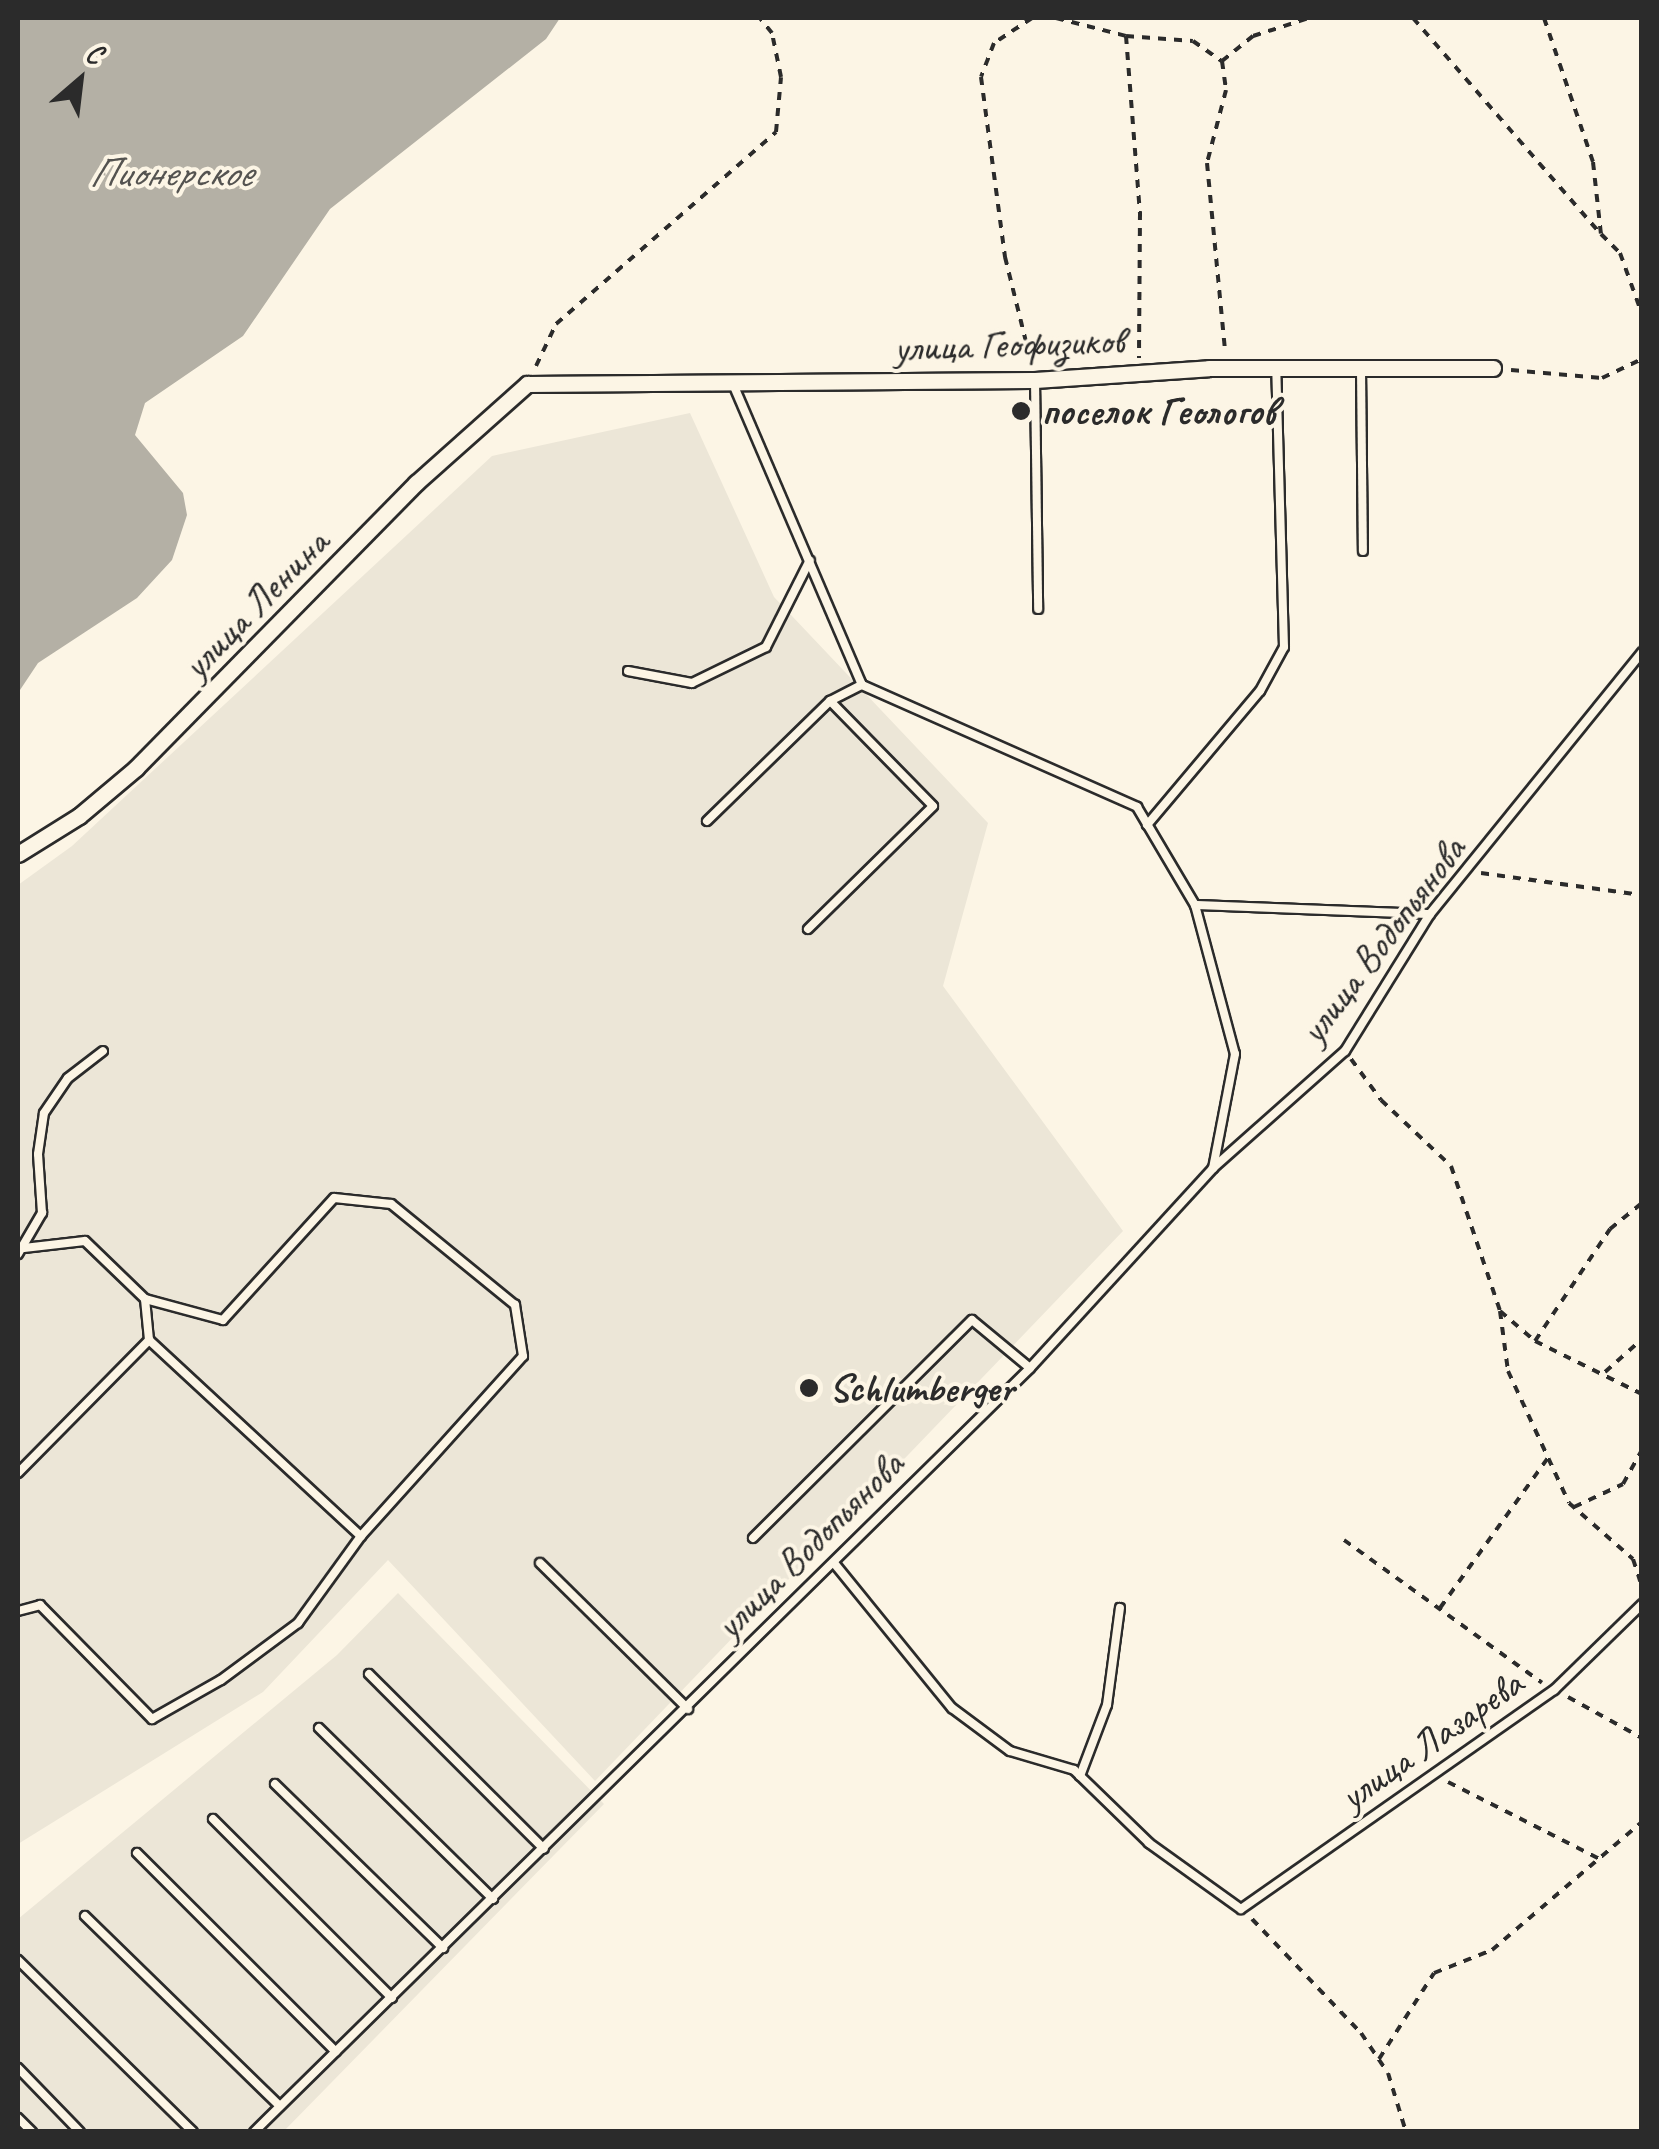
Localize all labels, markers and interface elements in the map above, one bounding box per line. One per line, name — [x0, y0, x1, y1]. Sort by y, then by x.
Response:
north arrow — [30, 30, 130, 130]
text: С — [80, 34, 109, 72]
water label: Пионерское — [89, 148, 251, 198]
street label: улица Геофизиков — [893, 316, 1125, 372]
place label: поселок Геологов — [1041, 387, 1278, 435]
marker: поселок Геологов — [1010, 400, 1032, 422]
street label: улица Ленина — [172, 519, 338, 689]
street label: улица Водопьянова — [1288, 826, 1476, 1054]
place label: Schlumberger — [829, 1364, 1014, 1412]
marker: Schlumberger — [798, 1377, 820, 1399]
street label: улица Водопьянова — [704, 1440, 914, 1650]
street label: улица Лазарева — [1330, 1659, 1532, 1821]

